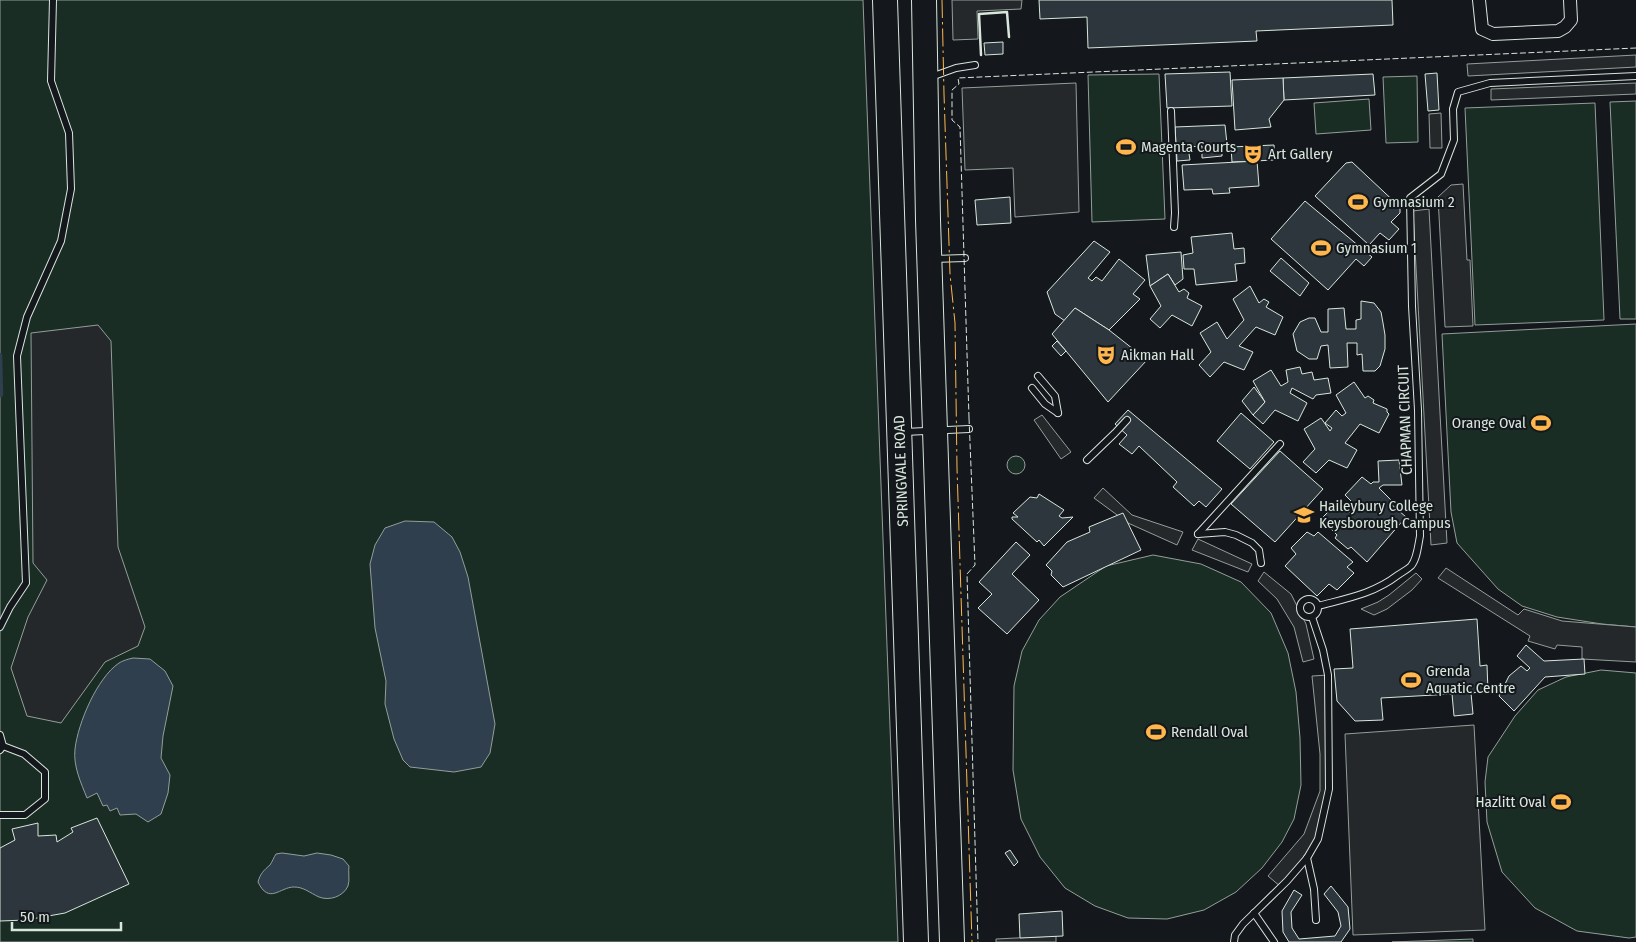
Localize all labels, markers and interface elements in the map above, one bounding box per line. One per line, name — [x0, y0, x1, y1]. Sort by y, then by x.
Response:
sports icon: Magenta Courts — [1115, 136, 1137, 158]
place label: Magenta Courts — [1141, 138, 1236, 156]
theatre icon: Art Gallery — [1242, 143, 1264, 165]
place label: Art Gallery — [1268, 145, 1333, 163]
sports icon: Gymnasium 2 — [1347, 191, 1369, 213]
place label: Gymnasium 2 — [1373, 193, 1455, 211]
sports icon: Gymnasium 1 — [1310, 237, 1332, 259]
place label: Gymnasium 1 — [1336, 239, 1417, 257]
theatre icon: Aikman Hall — [1095, 344, 1117, 366]
place label: Aikman Hall — [1121, 346, 1194, 364]
street label: CHAPMAN CIRCUIT — [1394, 365, 1416, 475]
sports icon: Orange Oval — [1530, 412, 1552, 434]
place label: Orange Oval — [1452, 414, 1526, 432]
street label: SPRINGVALE ROAD — [890, 415, 912, 527]
place label: Haileybury College Keysborough Campus — [1319, 497, 1451, 532]
school or university icon: Haileybury College Keysborough Campus — [1293, 504, 1315, 526]
place label: Grenda Aquatic Centre — [1426, 662, 1516, 697]
sports icon: Grenda Aquatic Centre — [1400, 669, 1422, 691]
sports icon: Rendall Oval — [1145, 721, 1167, 743]
place label: Rendall Oval — [1171, 723, 1248, 741]
sports icon: Hazlitt Oval — [1550, 791, 1572, 813]
place label: Hazlitt Oval — [1476, 793, 1546, 811]
scale bar — [12, 900, 121, 932]
text: 50 m — [20, 908, 50, 926]

